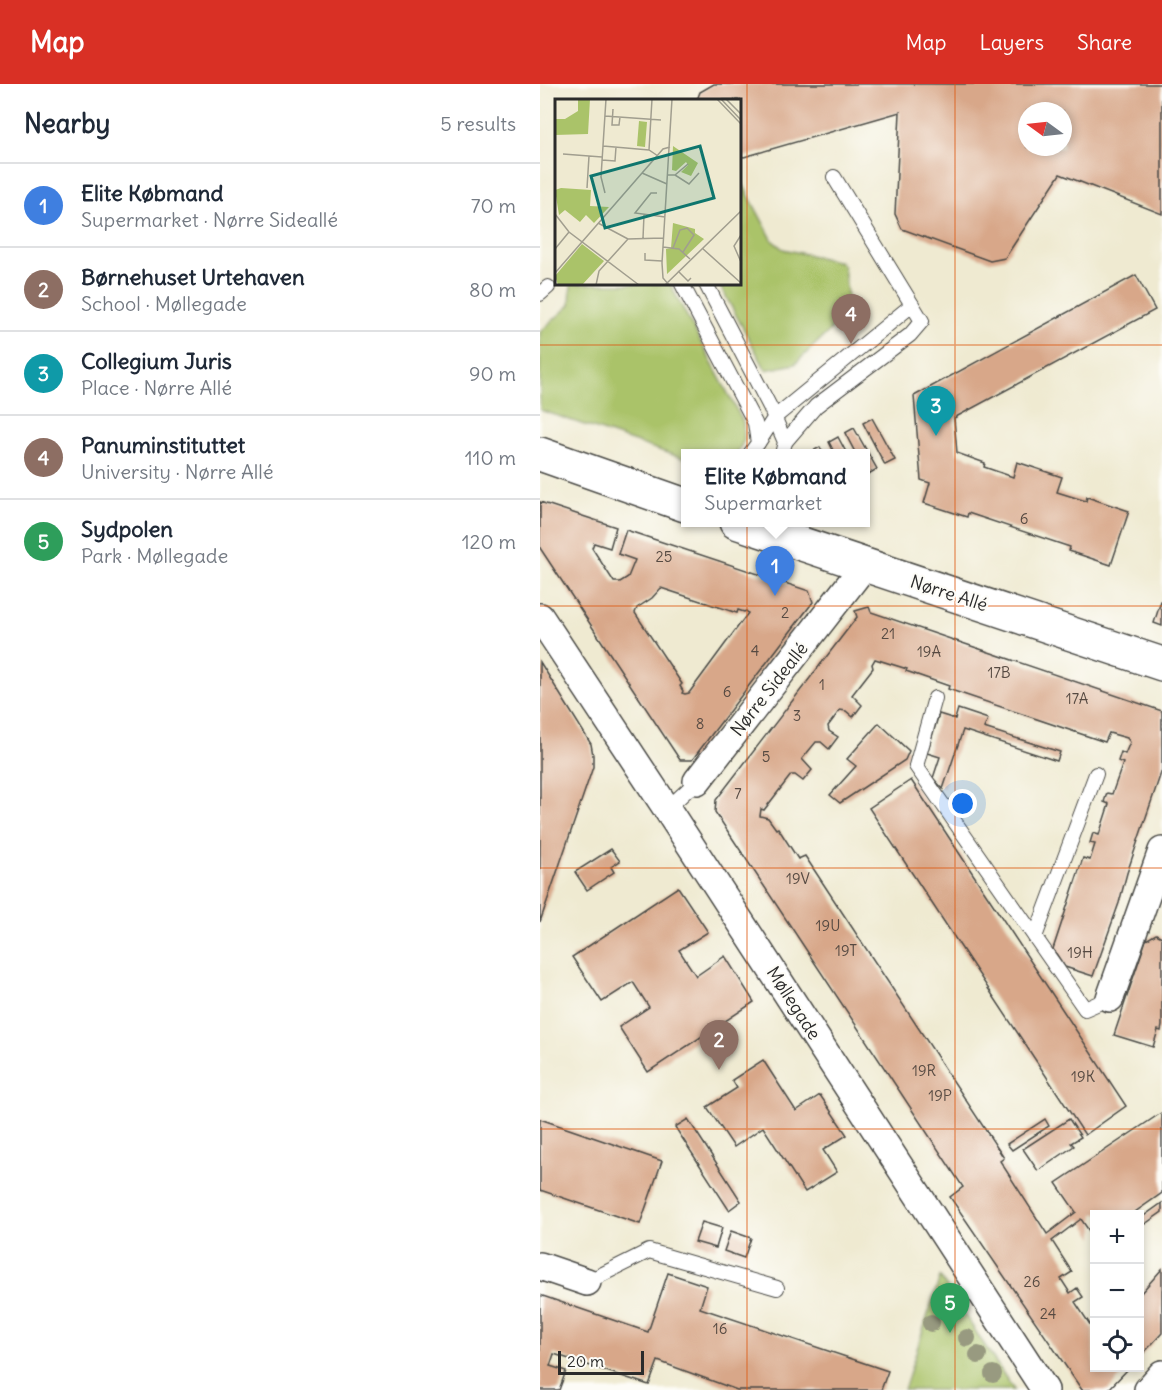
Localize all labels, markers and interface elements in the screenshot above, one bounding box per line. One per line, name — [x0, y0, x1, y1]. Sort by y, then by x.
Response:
text: Map — [30, 24, 84, 60]
text: Map — [906, 29, 946, 56]
text: Layers — [979, 29, 1044, 56]
text: Share — [1077, 29, 1132, 56]
inset map — [555, 99, 741, 285]
north arrow — [1018, 102, 1072, 156]
text: Nearby — [24, 107, 110, 140]
text: 5 results — [440, 111, 516, 136]
text: Elite Købmand — [81, 179, 223, 207]
text: 1 — [40, 193, 47, 218]
text: 70 m — [471, 193, 516, 218]
text: Supermarket · Nørre Sideallé — [81, 207, 338, 232]
text: Børnehuset Urtehaven — [81, 263, 305, 291]
text: 2 — [38, 277, 49, 302]
text: 80 m — [469, 277, 516, 302]
text: School · Møllegade — [81, 291, 247, 316]
pin: 4 — [832, 294, 870, 344]
text: Collegium Juris — [81, 347, 232, 375]
text: 3 — [38, 361, 49, 386]
text: 90 m — [469, 361, 516, 386]
text: Place · Nørre Allé — [81, 375, 232, 400]
pin: 3 — [916, 386, 956, 436]
text: Panuminstituttet — [81, 431, 245, 459]
text: 4 — [38, 445, 49, 470]
text: 110 m — [465, 445, 516, 470]
popup — [681, 449, 870, 527]
text: University · Nørre Allé — [81, 459, 274, 484]
text: Elite Købmand — [704, 462, 847, 490]
text: Supermarket — [704, 490, 822, 515]
house number: 6 — [1020, 509, 1028, 528]
text: Sydpolen — [81, 515, 173, 543]
text: 5 — [38, 529, 49, 554]
text: 120 m — [462, 529, 516, 554]
text: Park · Møllegade — [81, 543, 228, 568]
pin: 1 — [756, 546, 794, 596]
house number: 25 — [656, 547, 672, 566]
street label: Nørre Allé — [907, 570, 991, 616]
house number: 2 — [781, 603, 789, 622]
house number: 21 — [881, 624, 895, 643]
street label: Nørre Sideallé — [725, 637, 813, 741]
house number: 4 — [751, 641, 760, 660]
house number: 19A — [917, 642, 941, 661]
house number: 17B — [987, 663, 1011, 682]
house number: 1 — [819, 675, 825, 694]
house number: 6 — [723, 682, 731, 701]
house number: 17A — [1066, 689, 1089, 708]
house number: 3 — [793, 706, 801, 725]
house number: 8 — [696, 714, 704, 733]
house number: 5 — [762, 747, 770, 766]
house number: 7 — [734, 784, 742, 803]
your location — [948, 789, 977, 818]
house number: 19V — [786, 869, 810, 888]
house number: 19U — [816, 916, 840, 935]
house number: 19T — [835, 941, 857, 960]
house number: 19H — [1067, 943, 1093, 962]
street label: Møllegade — [762, 962, 826, 1044]
pin: 2 — [700, 1020, 738, 1070]
house number: 19R — [912, 1061, 937, 1080]
house number: 19K — [1071, 1067, 1096, 1086]
house number: 19P — [928, 1086, 952, 1105]
map controls — [1090, 1210, 1144, 1372]
button: + — [1090, 1210, 1144, 1264]
button: − — [1090, 1264, 1144, 1318]
house number: 26 — [1024, 1272, 1040, 1291]
pin: 5 — [930, 1284, 970, 1333]
house number: 24 — [1040, 1304, 1057, 1323]
button: locate — [1090, 1318, 1144, 1372]
house number: 16 — [713, 1319, 727, 1338]
scale bar — [558, 1348, 644, 1376]
text: 20 m — [567, 1351, 604, 1371]

